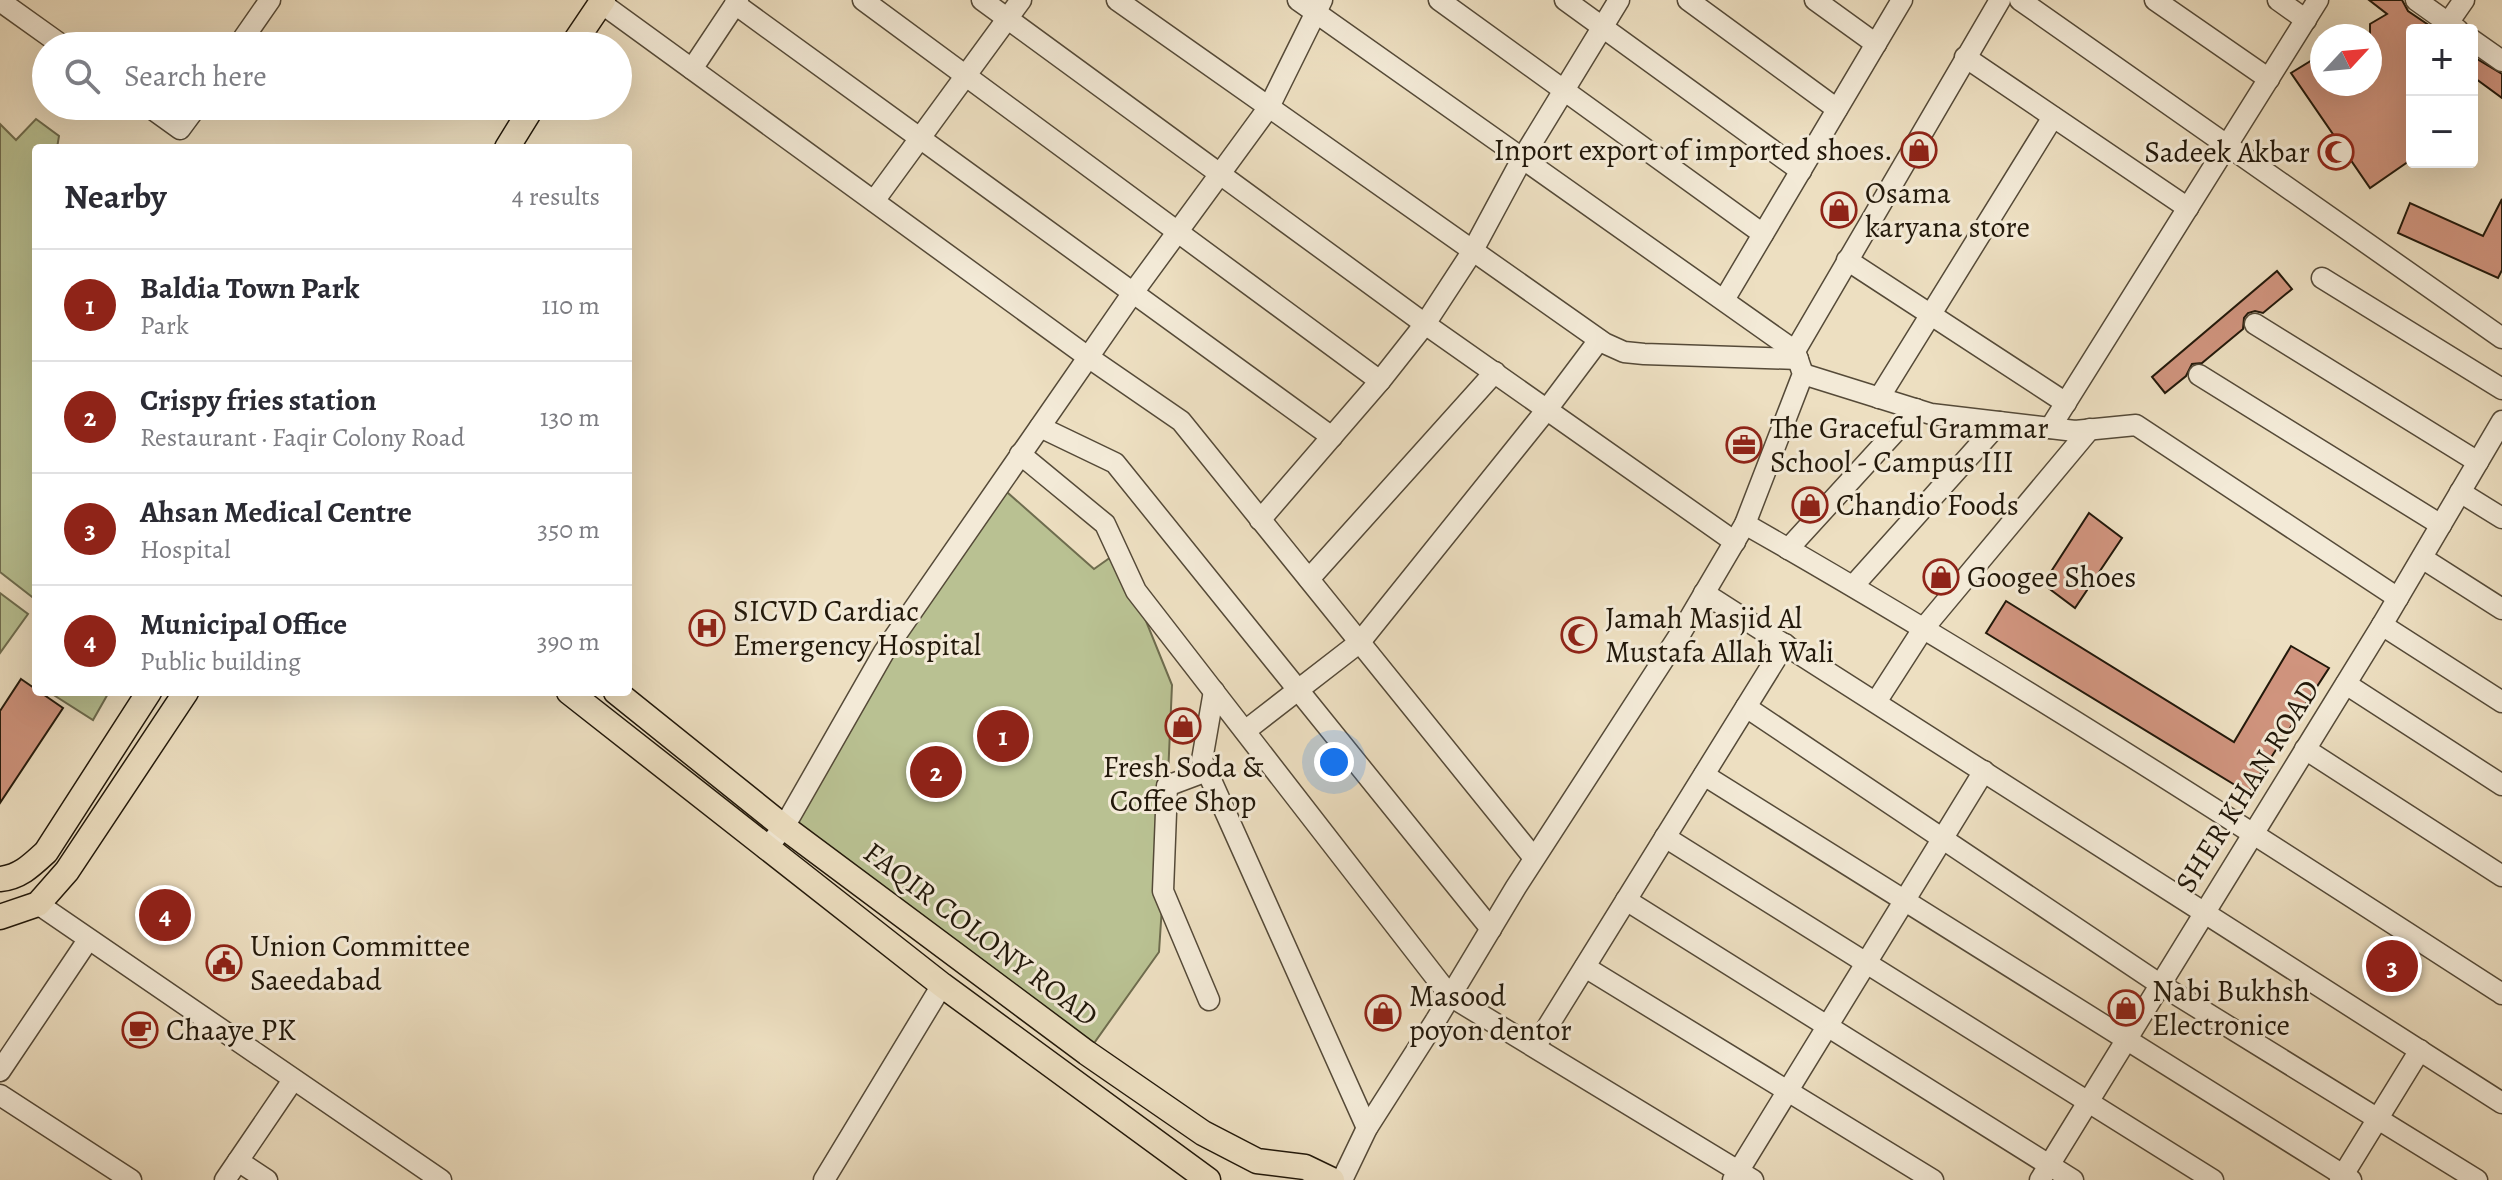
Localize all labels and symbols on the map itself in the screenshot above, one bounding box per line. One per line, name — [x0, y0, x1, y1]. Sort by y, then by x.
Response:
north arrow — [2310, 24, 2382, 96]
place label: Inport export of imported shoes. — [1494, 130, 1893, 170]
shop icon: Inport export of imported shoes. — [1900, 131, 1938, 169]
place label: Sadeek Akbar — [2144, 132, 2310, 172]
mosque icon: Sadeek Akbar — [2317, 133, 2355, 171]
place label: Osama karyana store — [1865, 173, 2030, 247]
shop icon: Osama karyana store — [1820, 191, 1858, 229]
place label: The Graceful Grammar School - Campus III — [1770, 408, 2049, 482]
office icon: The Graceful Grammar School - Campus III — [1725, 426, 1763, 464]
place label: Chandio Foods — [1836, 485, 2019, 525]
shop icon: Chandio Foods — [1791, 486, 1829, 524]
place label: Googee Shoes — [1967, 557, 2136, 597]
shop icon: Googee Shoes — [1922, 558, 1960, 596]
place label: SICVD Cardiac Emergency Hospital — [733, 591, 981, 665]
place label: Jamah Masjid Al Mustafa Allah Wali — [1605, 598, 1834, 672]
hospital icon: SICVD Cardiac Emergency Hospital — [688, 609, 726, 647]
mosque icon: Jamah Masjid Al Mustafa Allah Wali — [1560, 616, 1598, 654]
street label: SHER KHAN ROAD — [2165, 672, 2329, 900]
pin: 1 — [977, 706, 1029, 766]
shop icon: Fresh Soda & Coffee Shop — [1164, 707, 1202, 745]
pin: 2 — [910, 742, 962, 802]
your location — [1314, 742, 1354, 782]
place label: Fresh Soda & Coffee Shop — [1103, 747, 1264, 821]
street label: FAQIR COLONY ROAD — [856, 833, 1106, 1035]
pin: 4 — [139, 885, 191, 945]
place label: Union Committee Saeedabad — [250, 926, 470, 1000]
pin: 3 — [2366, 936, 2418, 996]
public building icon: Union Committee Saeedabad — [205, 944, 243, 982]
place label: Nabi Bukhsh Electronice — [2152, 971, 2310, 1045]
place label: Masood poyon dentor — [1409, 976, 1572, 1050]
shop icon: Nabi Bukhsh Electronice — [2107, 989, 2145, 1027]
shop icon: Masood poyon dentor — [1364, 994, 1402, 1032]
place label: Chaaye PK — [166, 1010, 296, 1050]
cafe icon: Chaaye PK — [121, 1011, 159, 1049]

